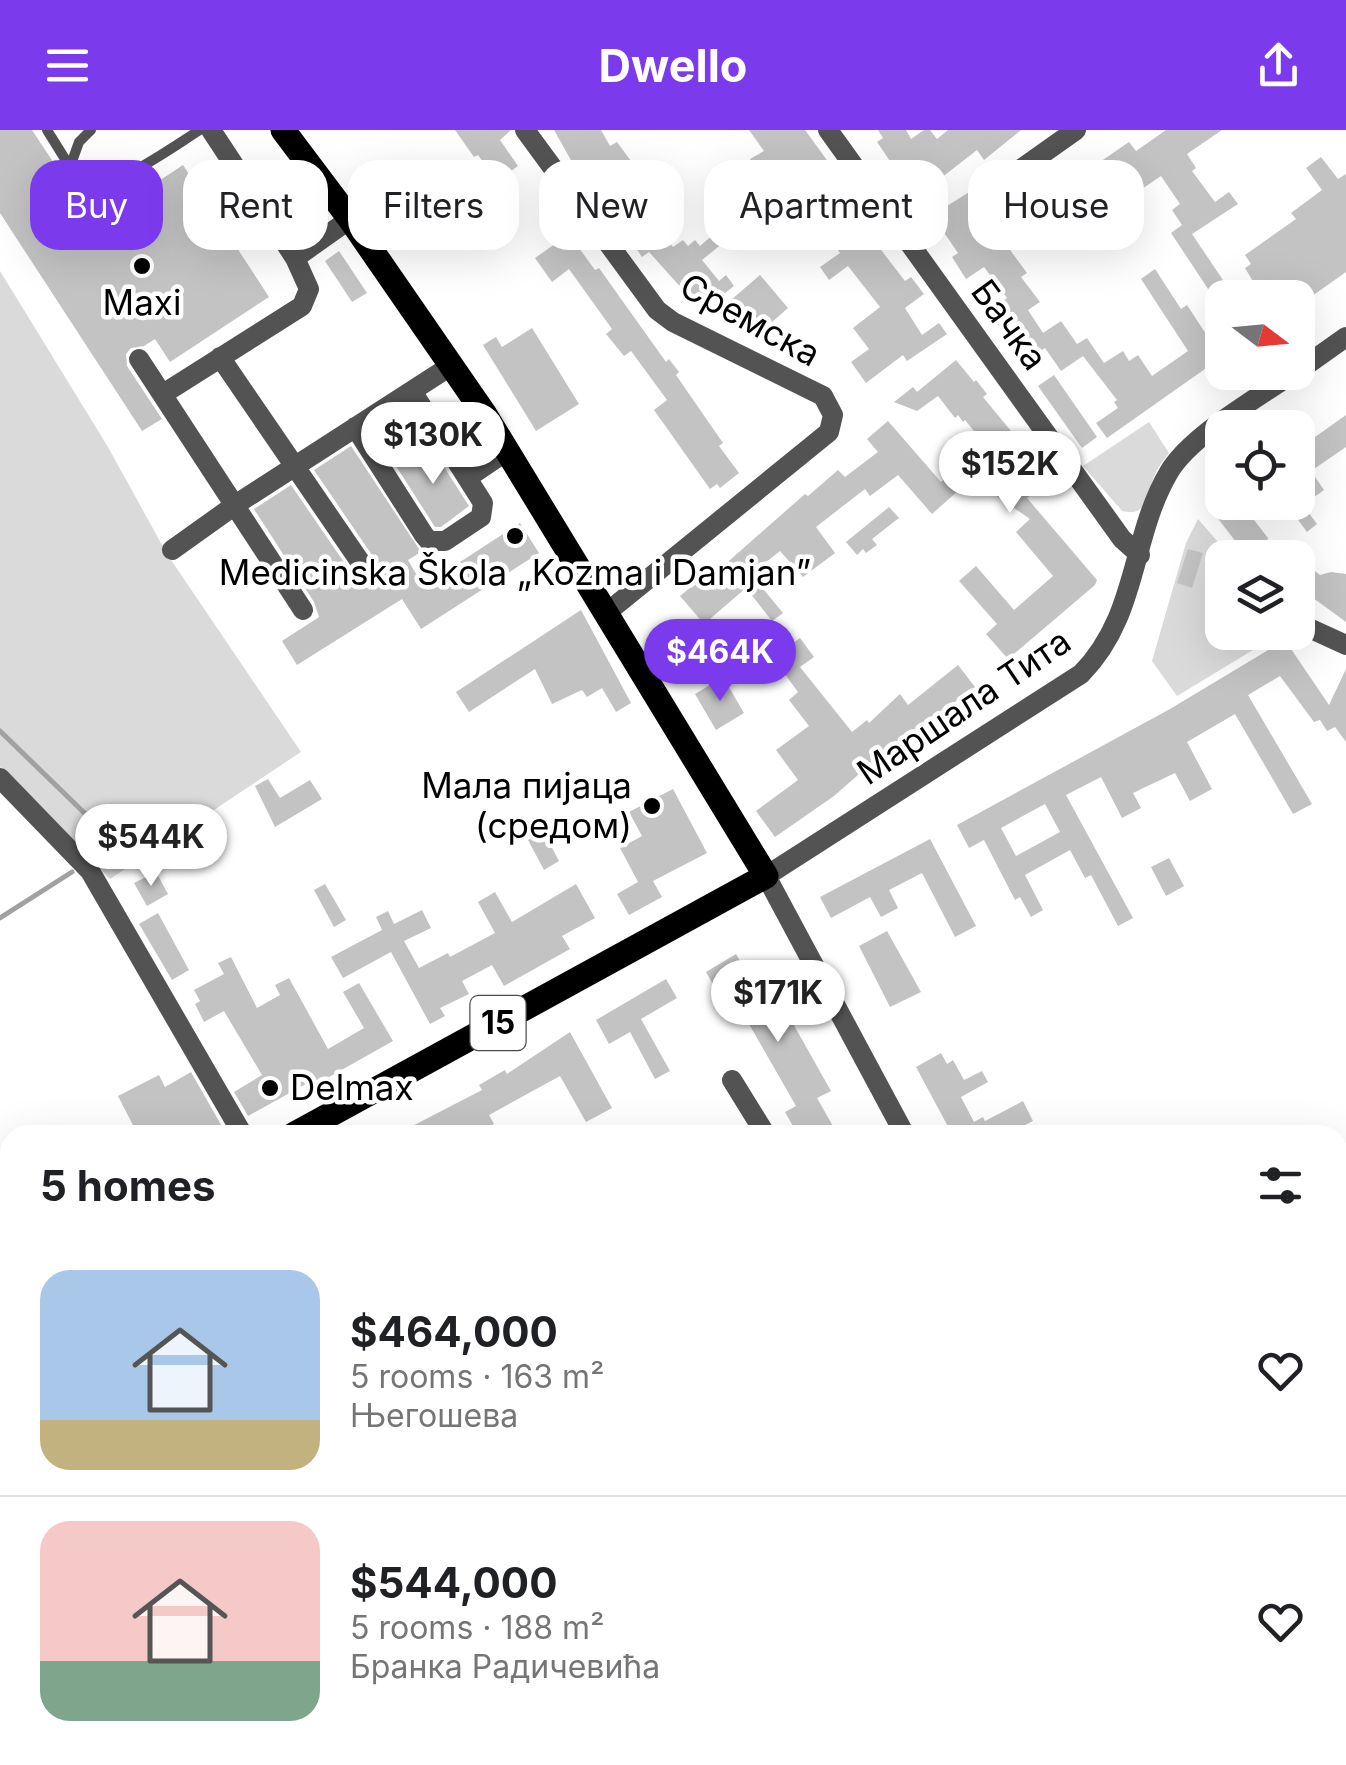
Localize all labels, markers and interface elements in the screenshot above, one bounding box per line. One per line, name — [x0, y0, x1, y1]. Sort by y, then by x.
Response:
icon: menu — [40, 38, 95, 93]
text: Dwello — [599, 38, 747, 93]
icon: share — [1251, 38, 1306, 93]
chip: Buy — [30, 160, 163, 250]
chip: Rent — [183, 160, 328, 250]
chip: Filters — [348, 160, 519, 250]
chip: New — [539, 160, 684, 250]
chip: Apartment — [704, 160, 948, 250]
chip: House — [968, 160, 1144, 250]
marker: Maxi — [131, 255, 153, 277]
street label: Сремска — [673, 264, 828, 375]
street label: Бачка — [963, 271, 1057, 378]
north arrow — [1205, 280, 1315, 390]
map controls — [1205, 280, 1315, 650]
place label: Maxi — [103, 281, 181, 323]
pin: $130K — [363, 402, 503, 487]
button: locate — [1205, 410, 1315, 520]
text: $130K — [383, 415, 483, 454]
pin: $152K — [940, 431, 1080, 516]
text: $152K — [961, 444, 1059, 483]
marker: Medicinska Škola „Kozma i Damjan” — [504, 525, 526, 547]
button: layers — [1205, 540, 1315, 650]
place label: Medicinska Škola „Kozma i Damjan” — [219, 551, 811, 593]
pin: $464K — [650, 619, 790, 704]
street label: Маршала Тита — [849, 619, 1078, 793]
text: $464K — [666, 632, 774, 671]
place label: Мала пијаца (средом) — [421, 764, 632, 846]
marker: Мала пијаца (средом) — [641, 795, 663, 817]
pin: $544K — [81, 804, 221, 889]
text: $544K — [97, 817, 205, 856]
pin: $171K — [708, 960, 848, 1045]
text: $171K — [733, 973, 823, 1012]
road number: 15 — [470, 996, 526, 1050]
place label: Delmax — [290, 1066, 414, 1108]
marker: Delmax — [259, 1077, 281, 1099]
icon: filters — [1253, 1158, 1308, 1213]
text: 5 homes — [40, 1160, 216, 1211]
text: $464,000 — [350, 1306, 558, 1357]
icon: home — [120, 1310, 240, 1430]
icon: heart — [1253, 1343, 1308, 1398]
text: 5 rooms · 163 m² — [350, 1357, 604, 1396]
text: Његошева — [350, 1396, 518, 1435]
text: $544,000 — [350, 1557, 558, 1608]
icon: home — [120, 1561, 240, 1681]
icon: heart — [1253, 1594, 1308, 1649]
text: 5 rooms · 188 m² — [350, 1608, 604, 1647]
text: Бранка Радичевића — [350, 1647, 660, 1686]

